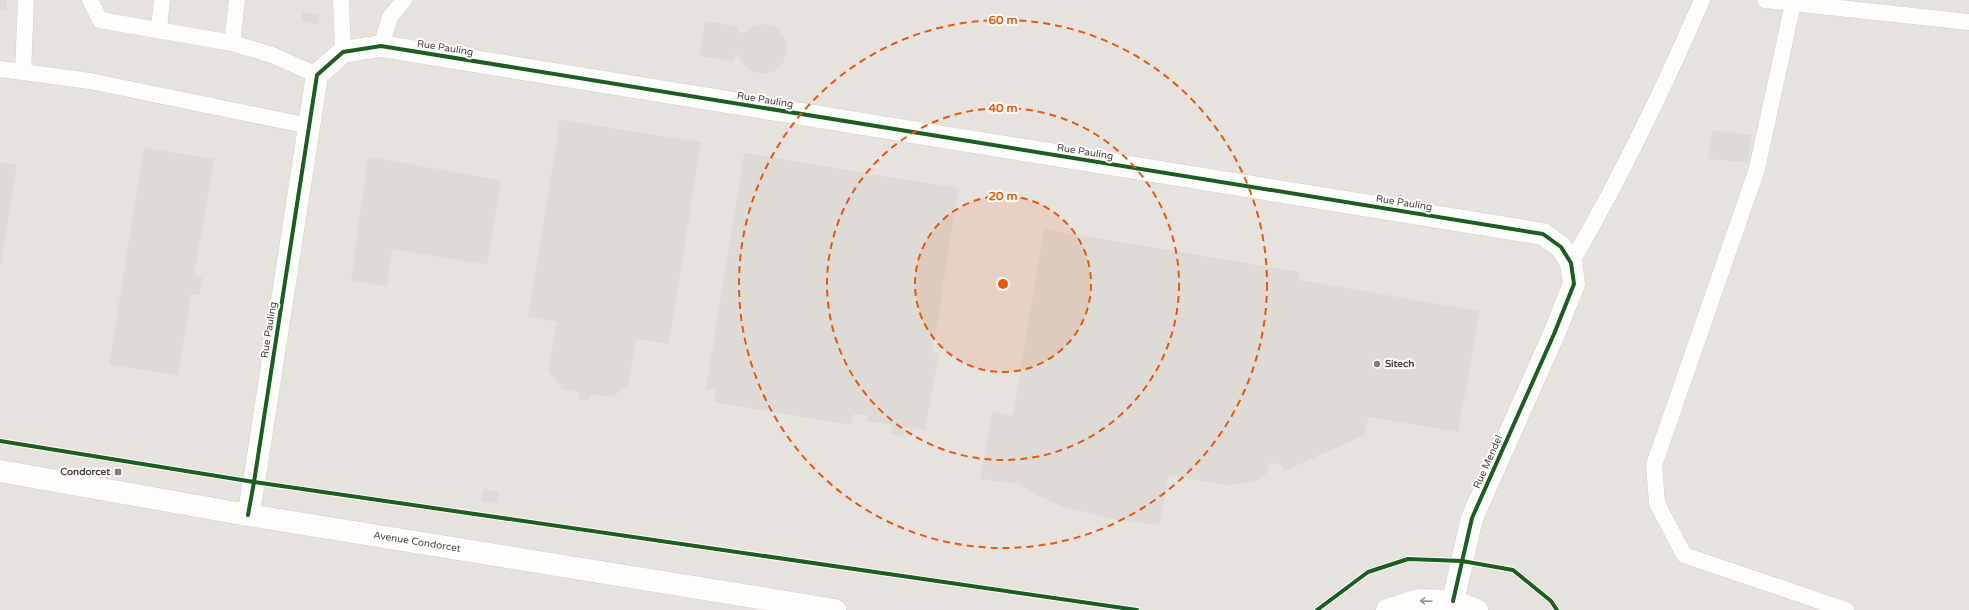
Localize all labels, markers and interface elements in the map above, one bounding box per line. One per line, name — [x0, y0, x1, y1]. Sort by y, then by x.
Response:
text: 60 m — [988, 13, 1018, 27]
street label: Rue Pauling — [416, 38, 474, 58]
street label: Rue Pauling — [736, 90, 794, 110]
text: 40 m — [988, 101, 1018, 115]
street label: Rue Pauling — [1056, 142, 1114, 162]
text: 20 m — [988, 189, 1018, 203]
street label: Rue Pauling — [1375, 193, 1433, 213]
centre of rings — [996, 277, 1010, 291]
street label: Rue Pauling — [259, 301, 279, 359]
place label: Sitech — [1385, 358, 1414, 370]
marker: Sitech — [1372, 359, 1382, 369]
street label: Rue Mendel — [1471, 433, 1505, 491]
place label: Condorcet — [60, 466, 110, 478]
marker: Condorcet — [113, 467, 123, 477]
street label: Avenue Condorcet — [373, 529, 462, 555]
one-way arrow — [1420, 597, 1433, 605]

